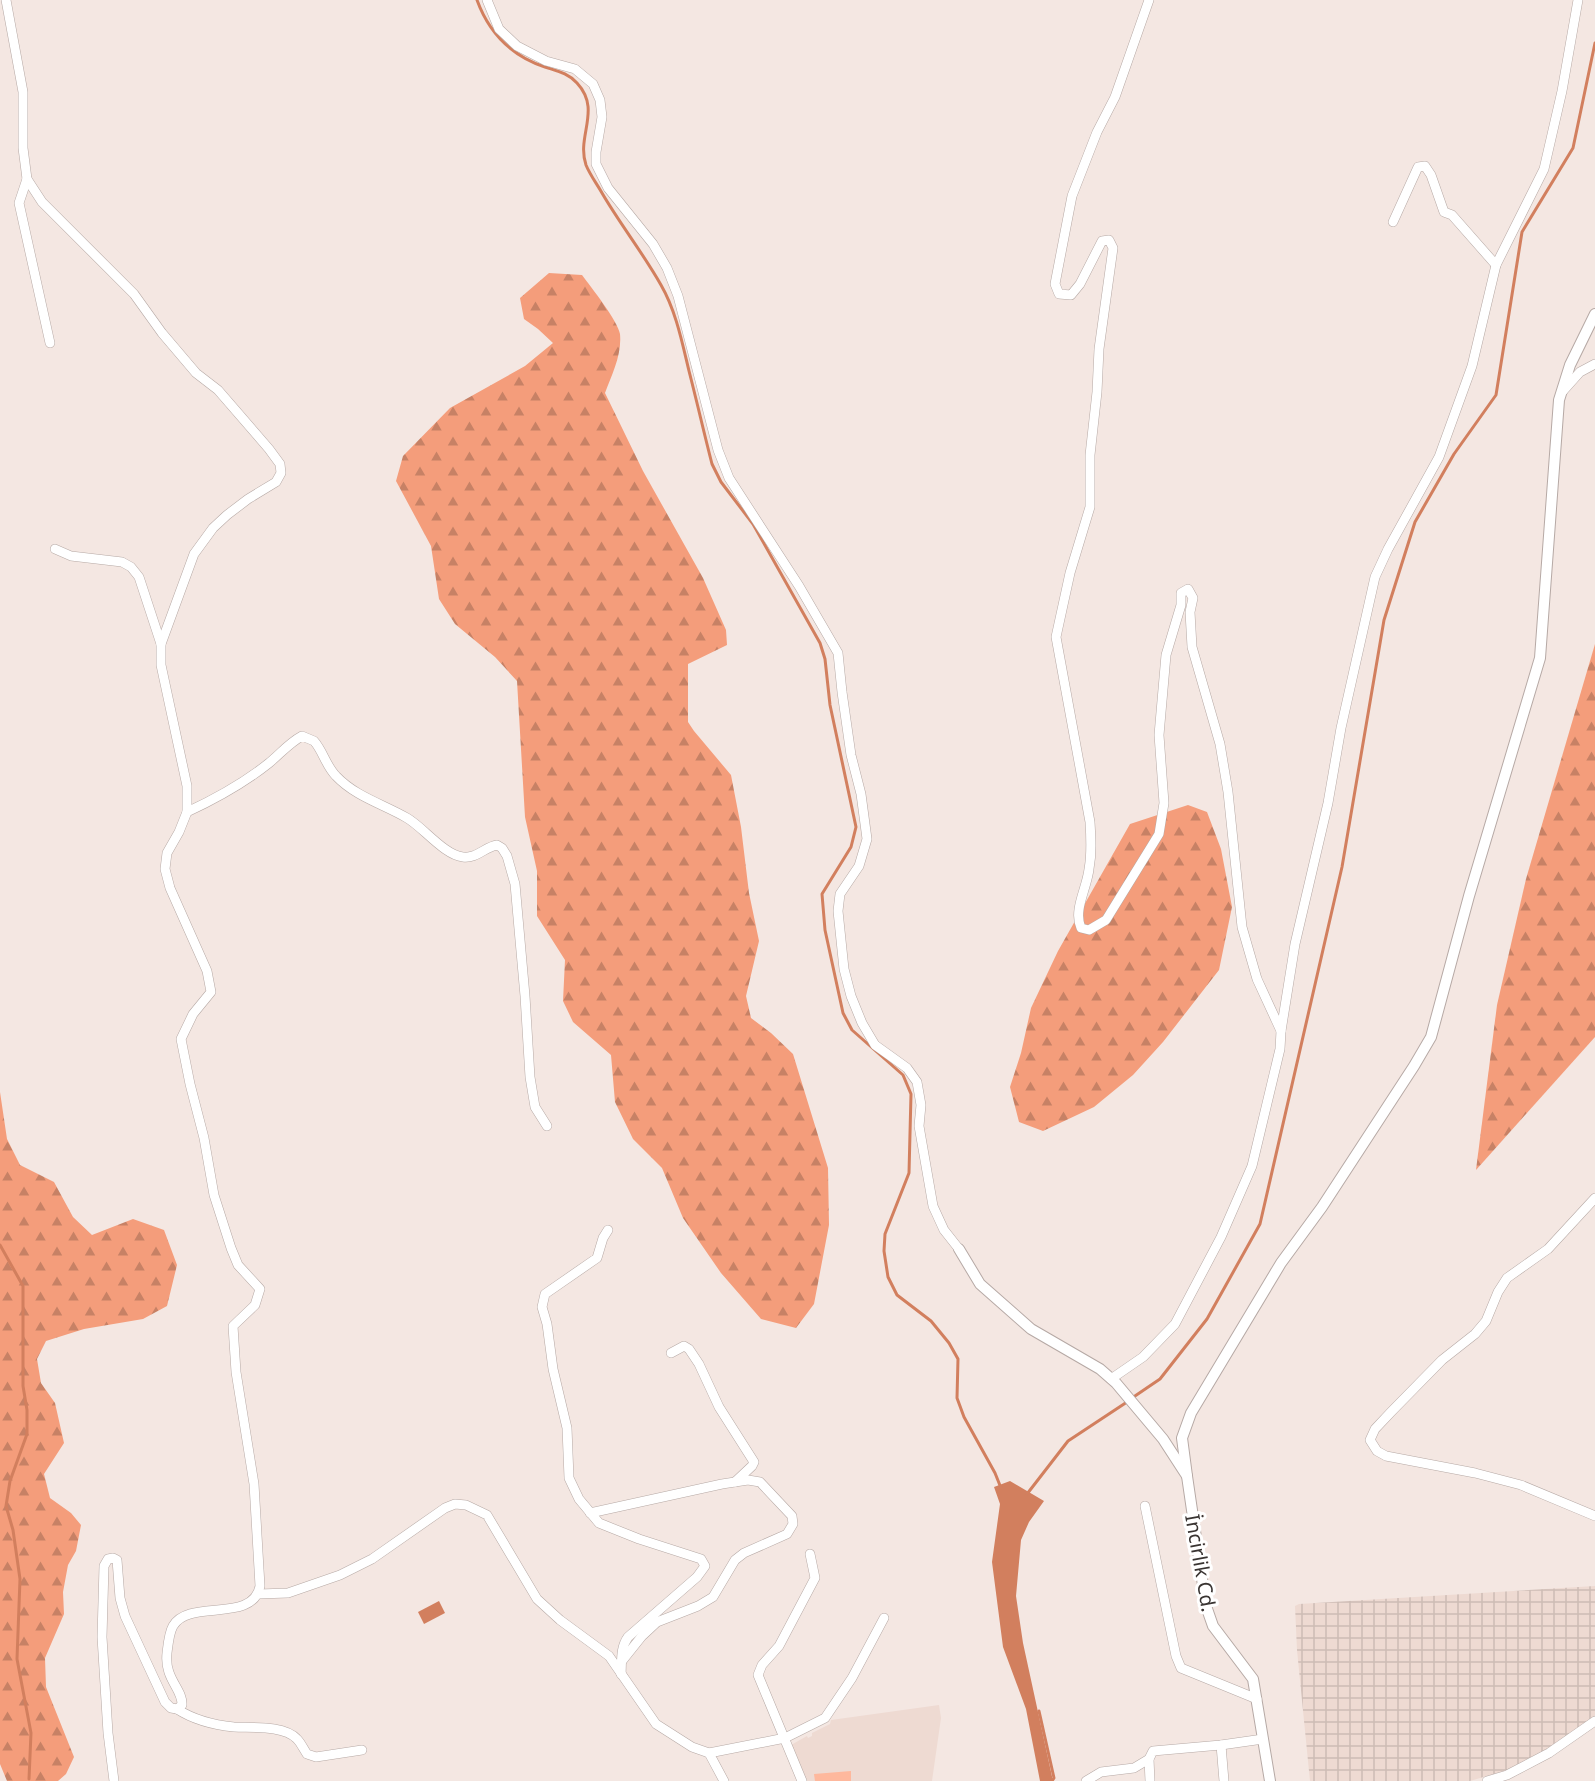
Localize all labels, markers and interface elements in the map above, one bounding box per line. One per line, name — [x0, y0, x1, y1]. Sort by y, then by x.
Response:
street label: İncirlik Cd. — [1179, 1512, 1223, 1614]

